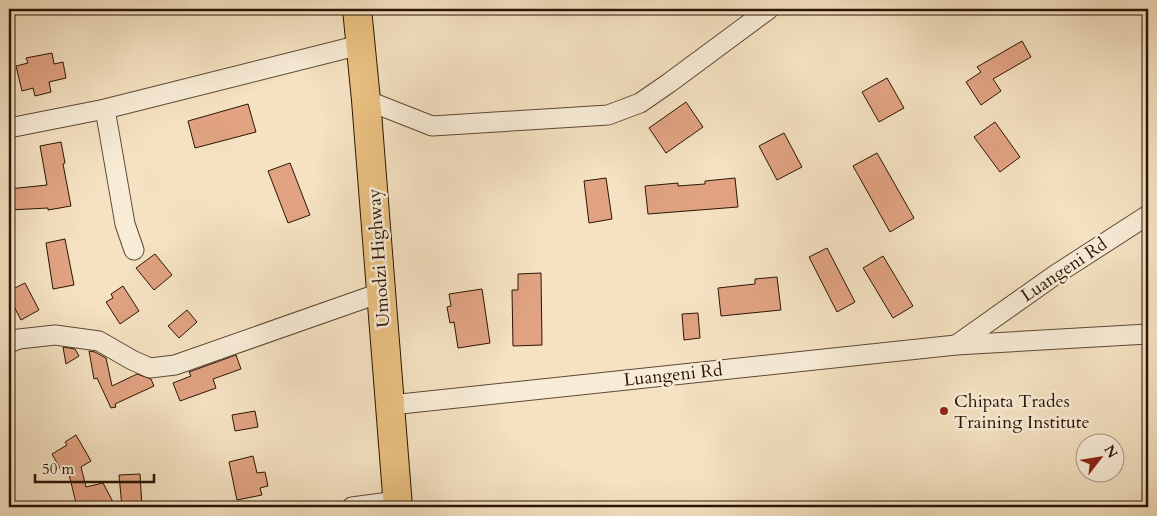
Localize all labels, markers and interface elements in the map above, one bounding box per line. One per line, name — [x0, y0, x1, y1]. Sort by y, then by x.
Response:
street label: Umodzi Highway — [362, 187, 396, 328]
street label: Luangeni Rd — [1016, 232, 1112, 308]
street label: Luangeni Rd — [622, 357, 724, 393]
place label: Chipata Trades Training Institute — [954, 389, 1090, 435]
marker: Chipata Trades Training Institute — [938, 405, 950, 417]
north arrow — [1074, 434, 1124, 484]
text: N — [1099, 441, 1122, 462]
scale bar — [35, 451, 154, 483]
text: 50 m — [42, 459, 74, 479]

